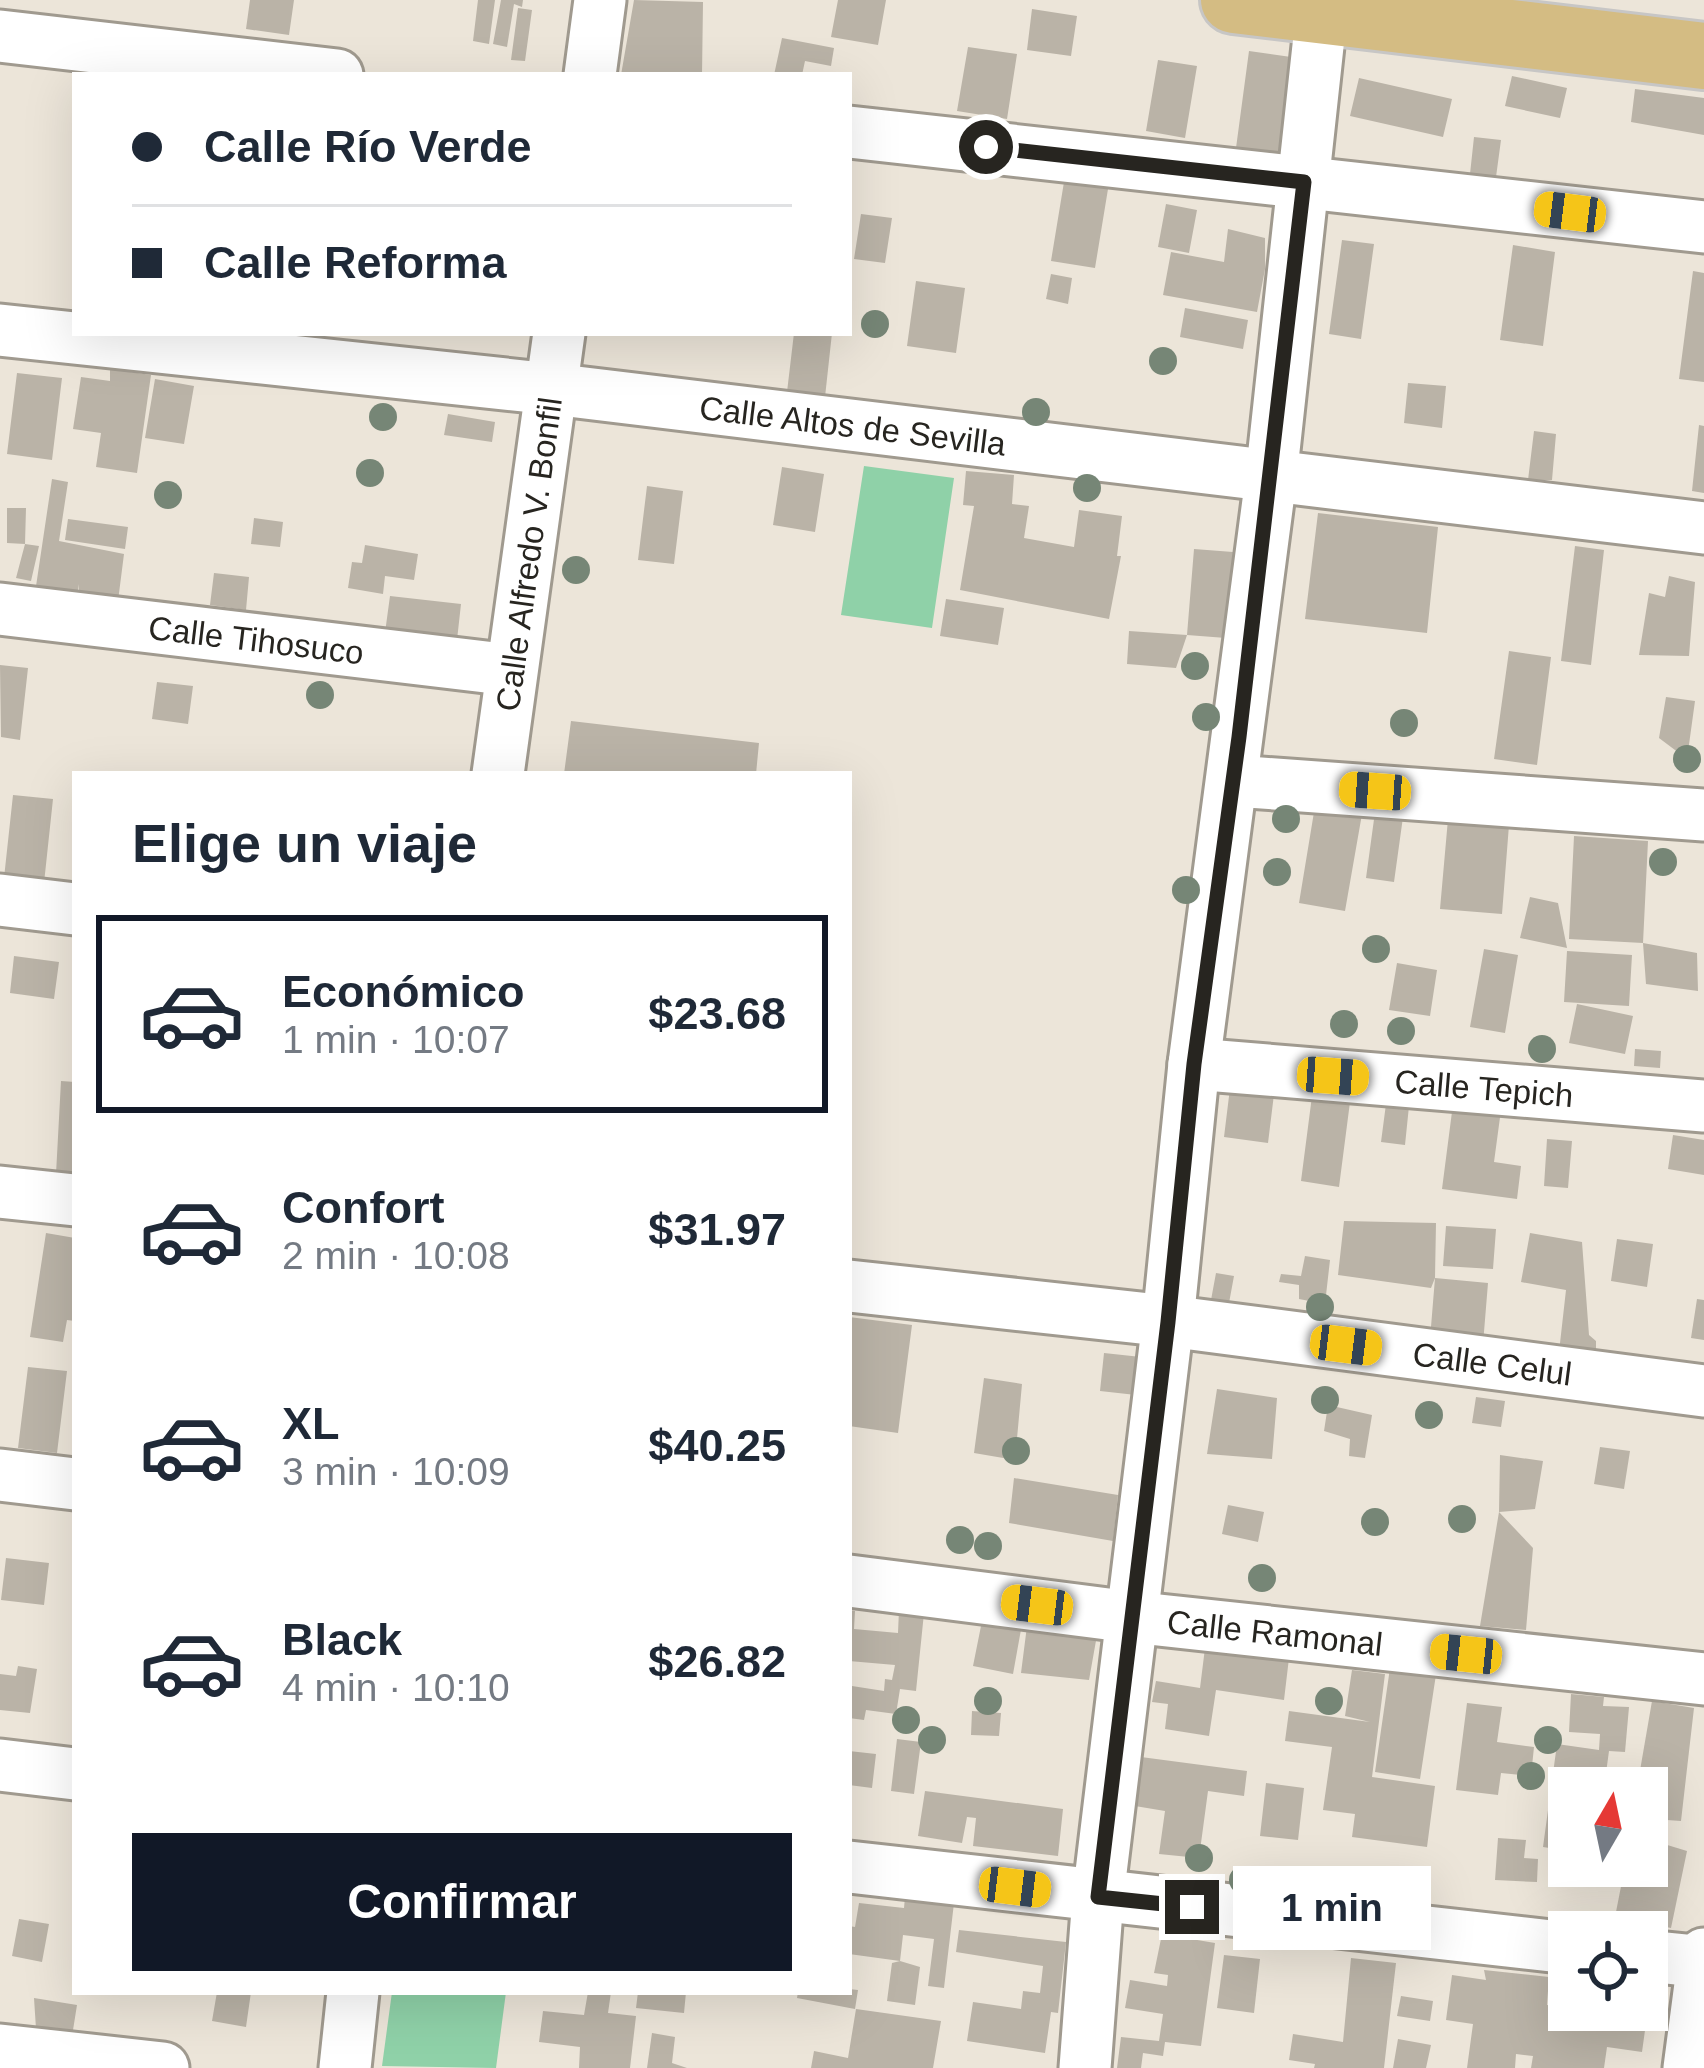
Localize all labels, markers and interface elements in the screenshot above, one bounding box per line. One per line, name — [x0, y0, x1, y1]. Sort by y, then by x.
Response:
route start — [959, 120, 1013, 174]
text: Calle Río Verde — [204, 121, 532, 172]
car — [1532, 190, 1608, 234]
text: Calle Reforma — [204, 237, 507, 288]
street label: Calle Altos de Sevilla — [697, 389, 1009, 463]
street label: Calle Alfredo V. Bonfil — [489, 395, 569, 713]
street label: Calle Tihosuco — [146, 609, 366, 671]
car — [1338, 771, 1412, 811]
text: Elige un viaje — [132, 813, 477, 873]
icon: car — [138, 960, 246, 1068]
text: Económico — [282, 966, 525, 1017]
text: $23.68 — [648, 988, 786, 1039]
text: 1 min · 10:07 — [282, 1018, 510, 1061]
car — [1296, 1056, 1370, 1096]
street label: Calle Tepich — [1393, 1063, 1575, 1114]
icon: car — [138, 1176, 246, 1284]
text: Confort — [282, 1182, 444, 1233]
text: $31.97 — [648, 1204, 786, 1255]
text: 2 min · 10:08 — [282, 1234, 510, 1277]
car — [1308, 1323, 1384, 1367]
street label: Calle Celul — [1411, 1335, 1574, 1393]
icon: car — [138, 1392, 246, 1500]
text: XL — [282, 1398, 340, 1449]
text: $40.25 — [648, 1420, 786, 1471]
text: 3 min · 10:09 — [282, 1450, 510, 1493]
car — [999, 1583, 1075, 1627]
street label: Calle Ramonal — [1165, 1603, 1384, 1663]
icon: car — [138, 1608, 246, 1716]
text: Black — [282, 1614, 402, 1665]
car — [1428, 1632, 1504, 1676]
text: $26.82 — [648, 1636, 786, 1687]
text: 4 min · 10:10 — [282, 1666, 510, 1709]
north arrow — [1548, 1767, 1668, 1887]
map controls — [1548, 1767, 1668, 2031]
button: Confirmar — [132, 1833, 792, 1971]
car — [977, 1865, 1053, 1909]
callout: 1 min — [1234, 1865, 1432, 1949]
route end — [1165, 1880, 1219, 1934]
text: 1 min — [1281, 1886, 1383, 1929]
button: locate — [1548, 1911, 1668, 2031]

